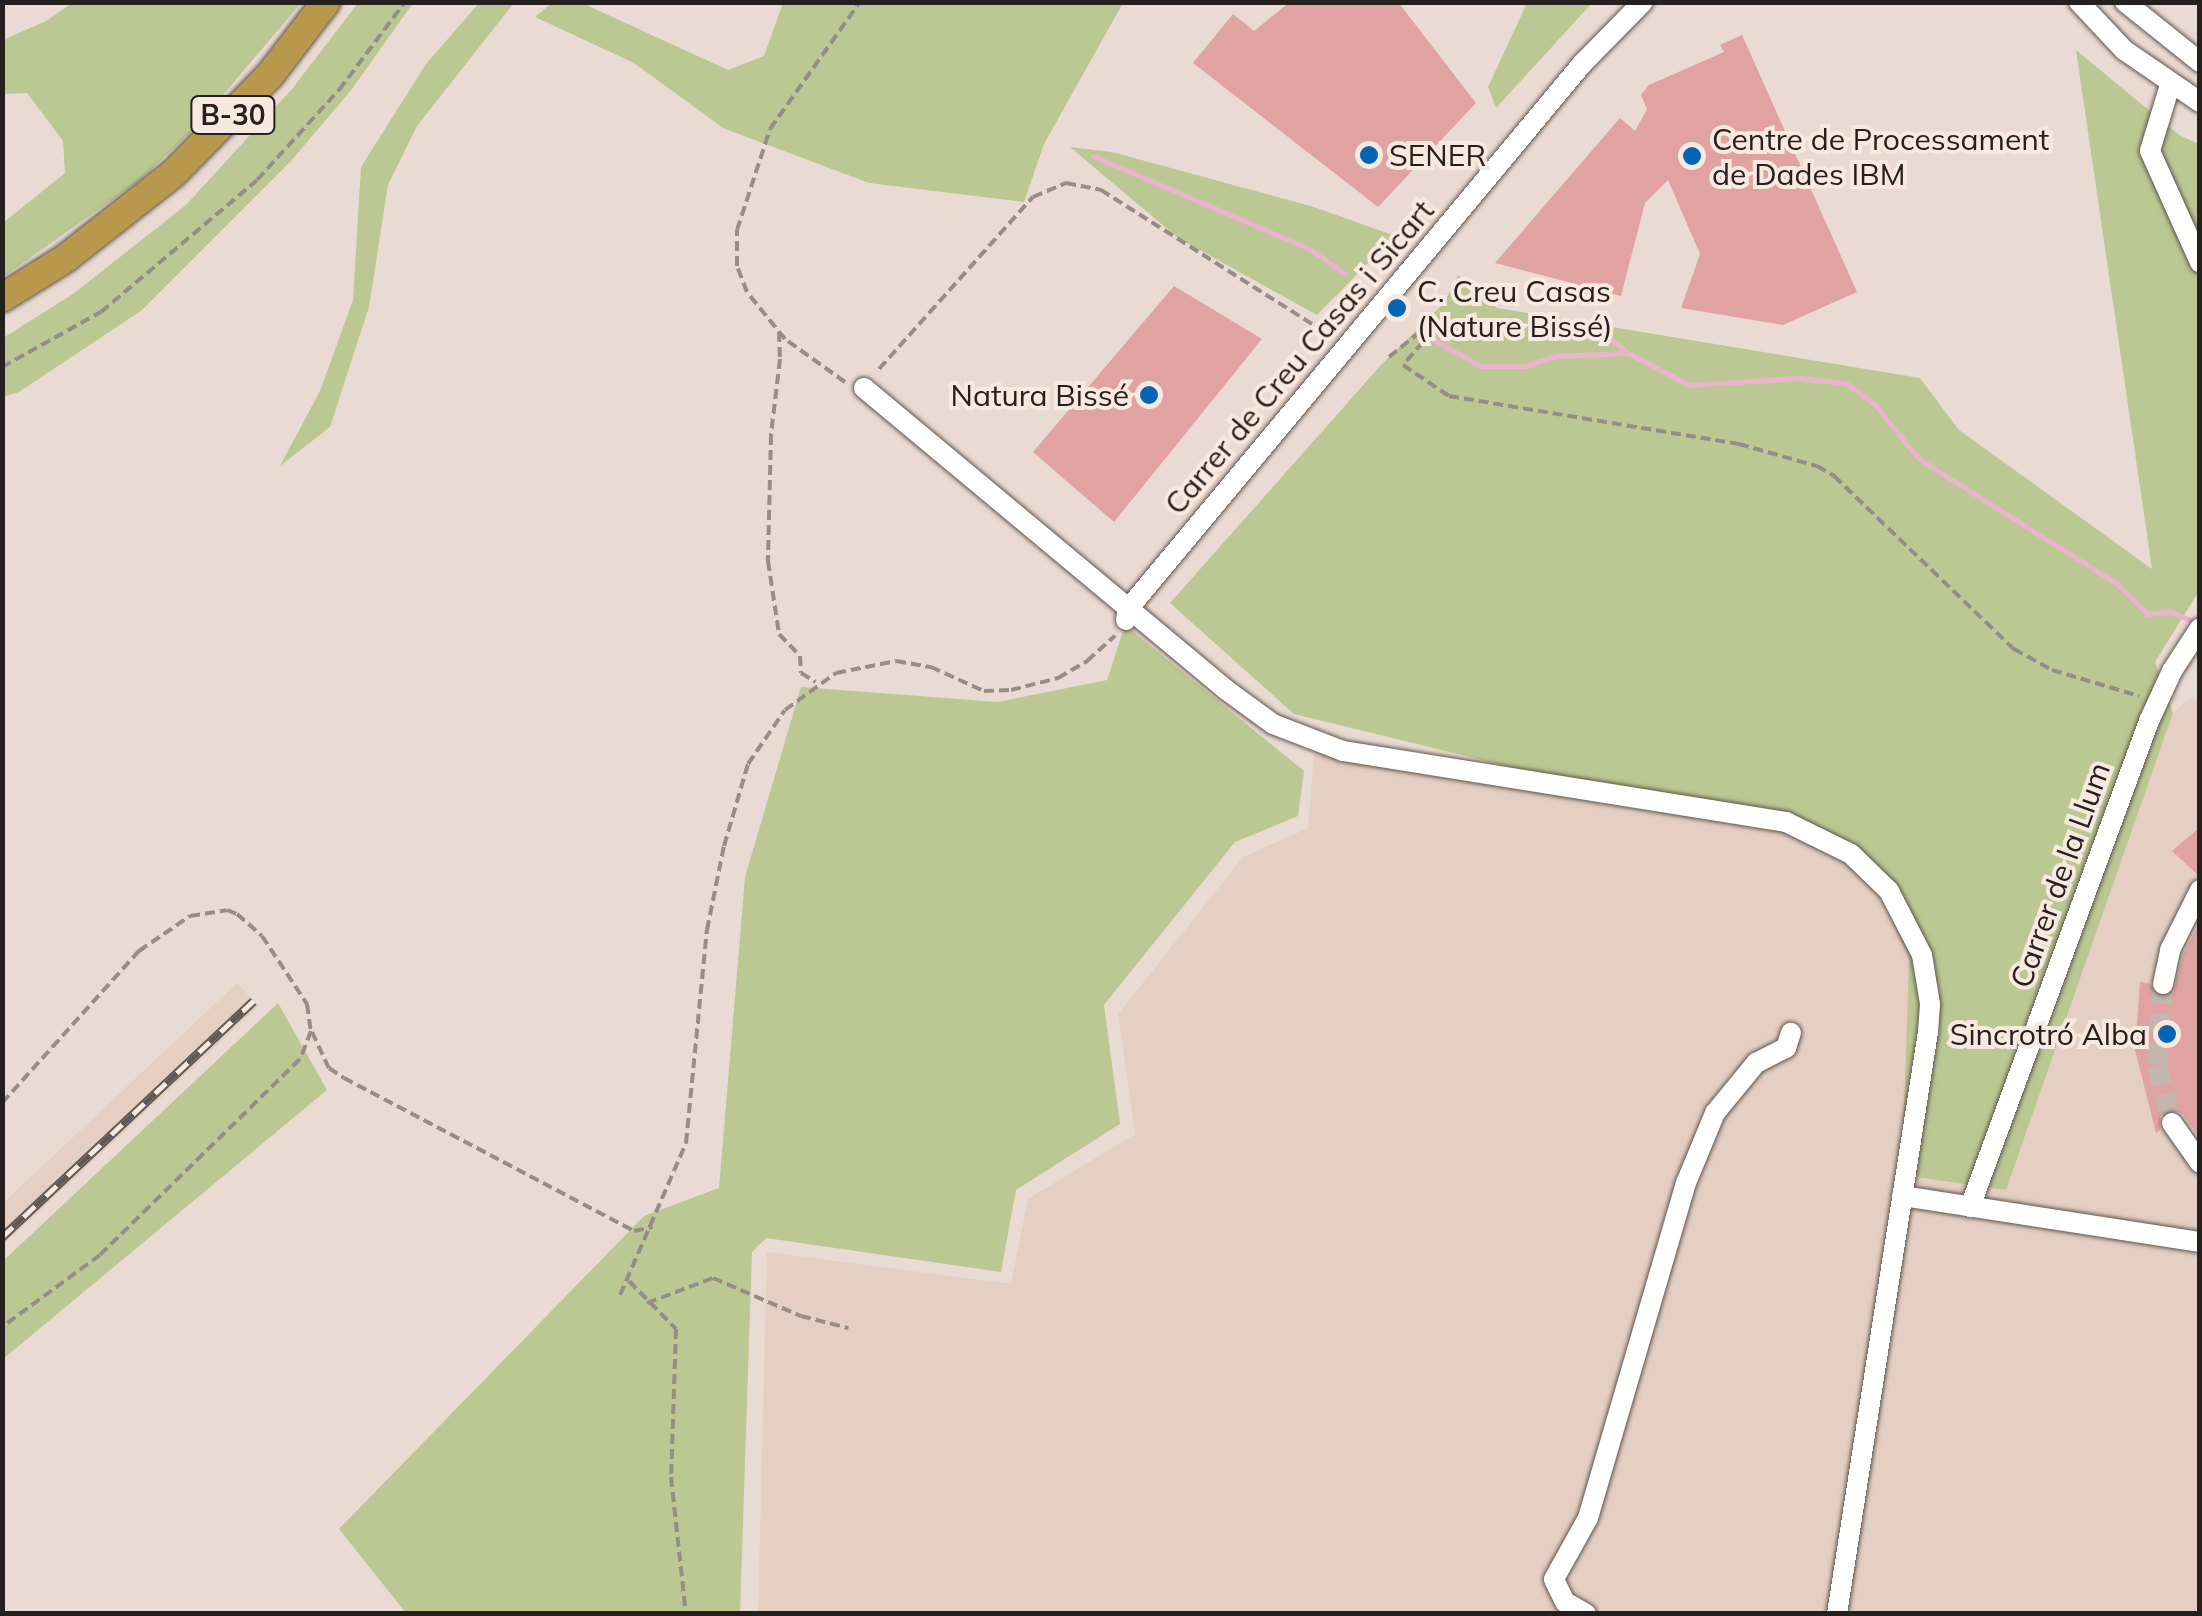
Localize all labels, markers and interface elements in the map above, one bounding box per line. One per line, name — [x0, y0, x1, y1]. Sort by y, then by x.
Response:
road number: B-30 — [188, 92, 278, 138]
place label: Centre de Processament de Dades IBM — [1712, 121, 2049, 192]
place label: SENER — [1389, 137, 1486, 173]
marker: SENER — [1358, 144, 1380, 166]
marker: Centre de Processament de Dades IBM — [1681, 145, 1703, 167]
street label: Carrer de Creu Casas i Sicart — [1157, 193, 1441, 521]
place label: C. Creu Casas (Nature Bissé) — [1417, 273, 1612, 344]
marker: C. Creu Casas (Nature Bissé) — [1386, 297, 1408, 319]
place label: Natura Bissé — [951, 377, 1129, 413]
marker: Natura Bissé — [1138, 384, 1160, 406]
street label: Carrer de la Llum — [2003, 758, 2117, 992]
place label: Sincrotró Alba — [1950, 1016, 2147, 1052]
marker: Sincrotró Alba — [2156, 1023, 2178, 1045]

